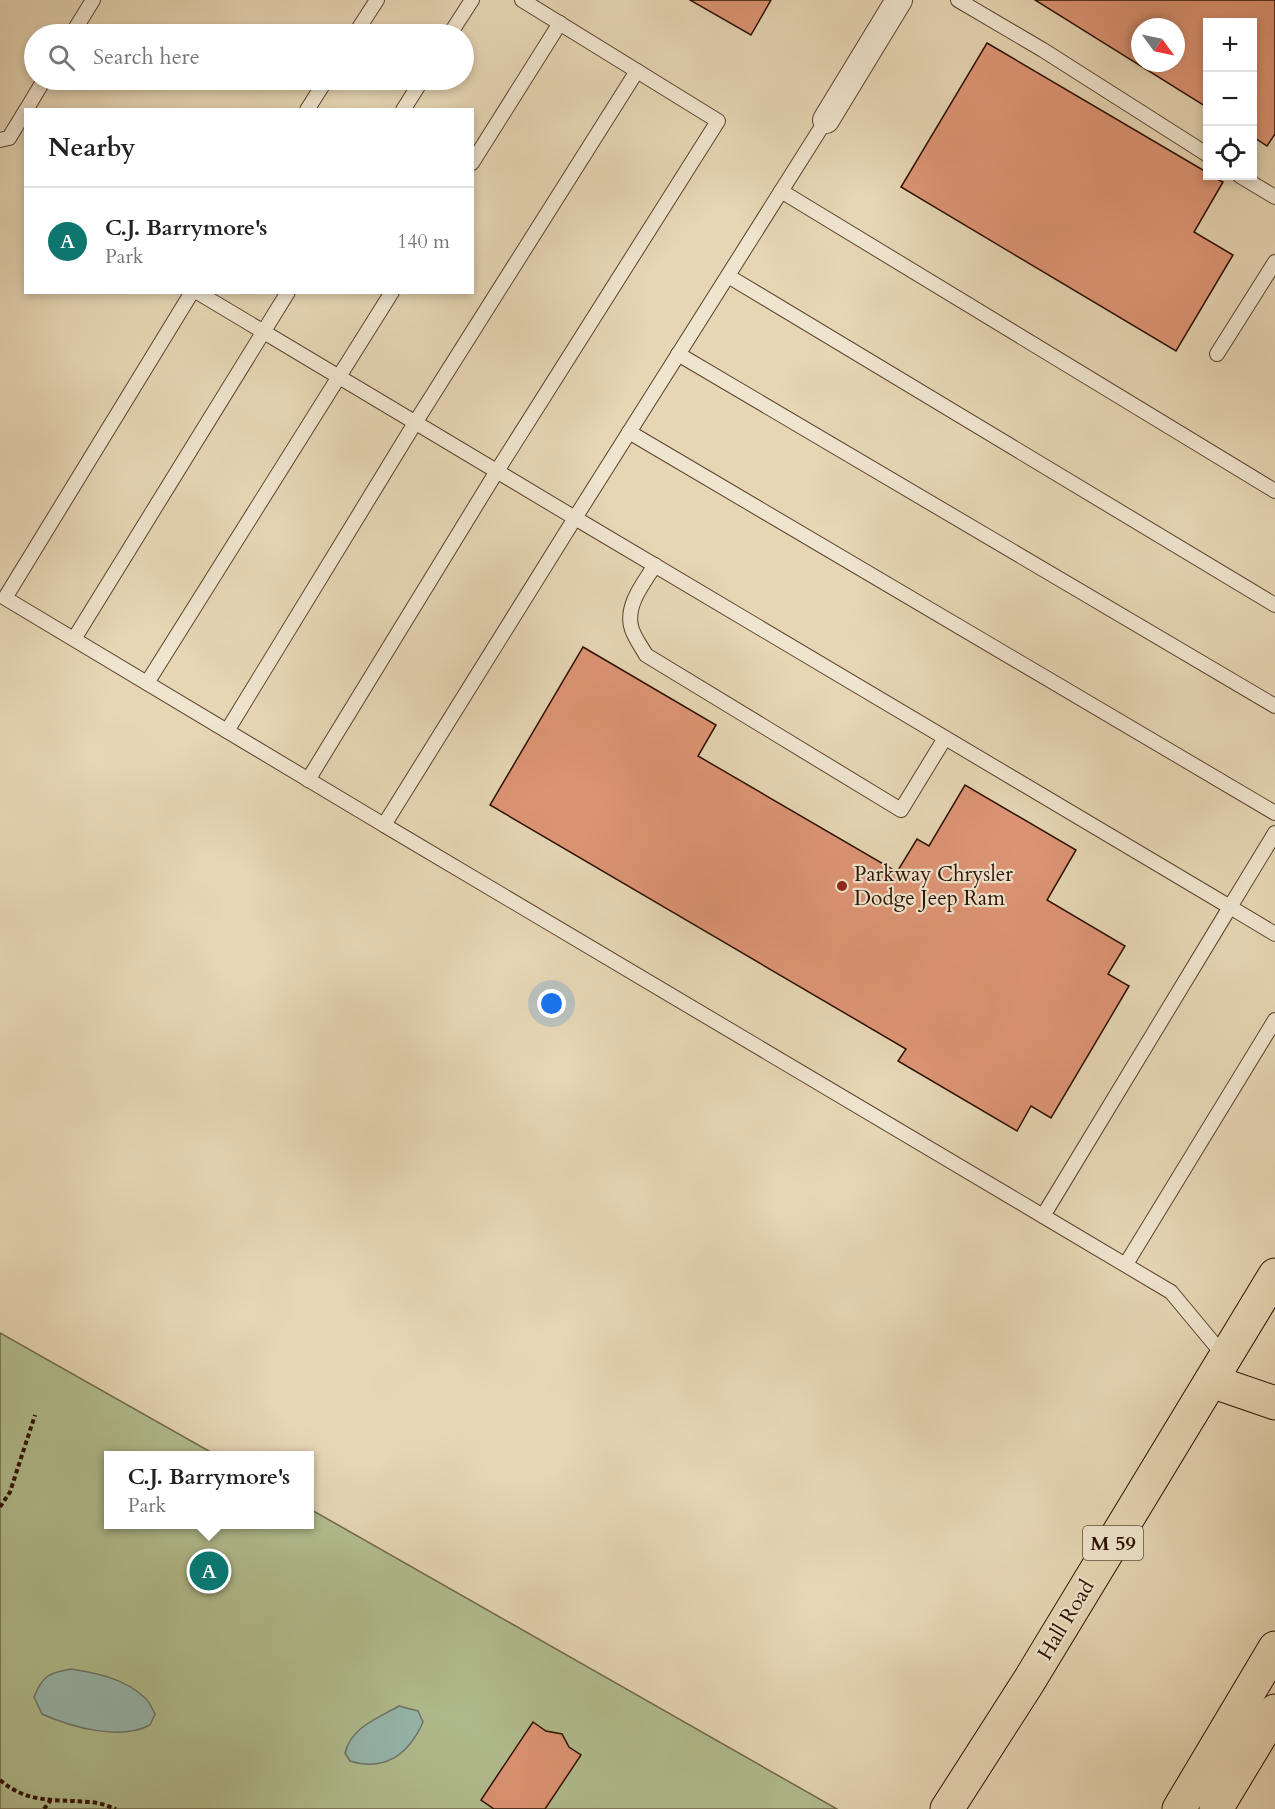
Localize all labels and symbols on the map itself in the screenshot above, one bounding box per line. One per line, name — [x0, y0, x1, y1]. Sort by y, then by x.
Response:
north arrow — [1131, 18, 1185, 72]
place label: Parkway Chrysler Dodge Jeep Ram — [854, 860, 1013, 913]
marker: Parkway Chrysler Dodge Jeep Ram — [835, 879, 849, 893]
your location — [537, 989, 566, 1018]
road number: M 59 — [1083, 1526, 1143, 1560]
pin: A — [190, 1548, 228, 1594]
street label: Hall Road — [1031, 1574, 1101, 1666]

